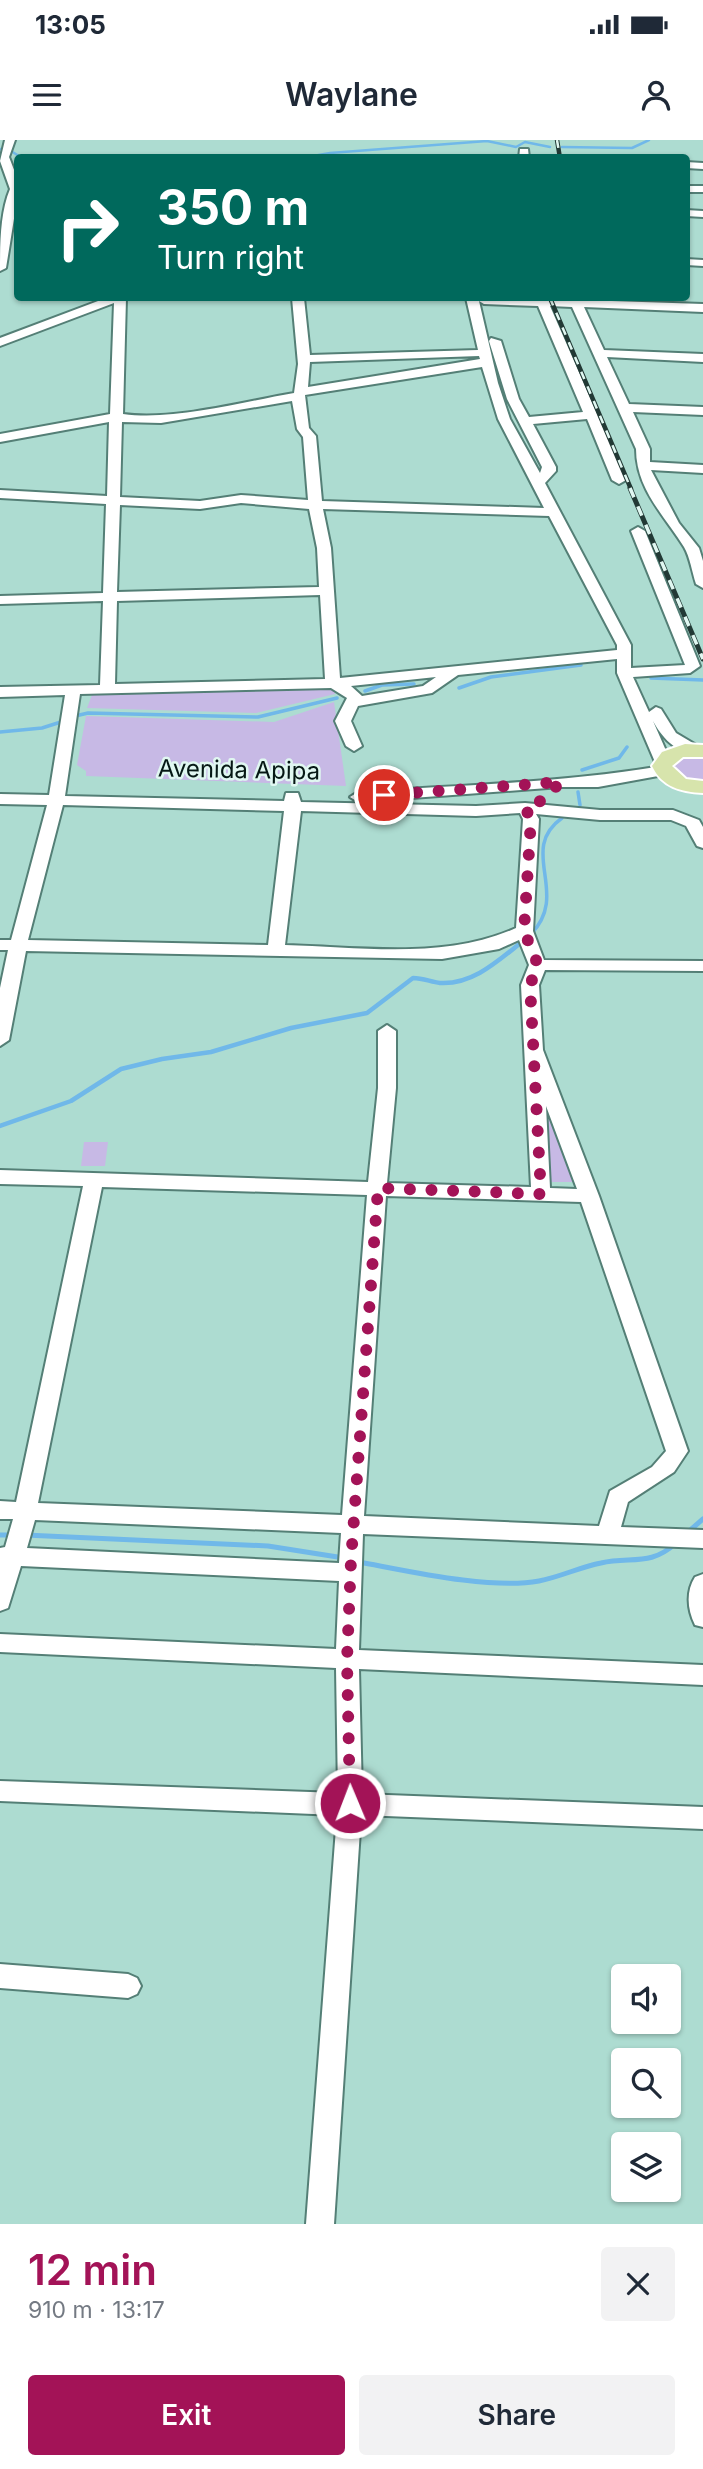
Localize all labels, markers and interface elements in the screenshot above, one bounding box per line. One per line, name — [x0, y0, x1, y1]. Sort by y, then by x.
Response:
text: 13:05 — [35, 9, 106, 40]
text: Waylane — [285, 75, 418, 114]
icon: menu — [28, 76, 66, 114]
icon: person — [637, 76, 675, 114]
text: 350 m — [157, 178, 309, 237]
icon: right — [42, 182, 133, 273]
text: Turn right — [157, 238, 304, 277]
street label: Avenida Apipa — [158, 754, 320, 785]
pin — [354, 765, 414, 825]
icon: arrive — [365, 776, 403, 814]
position arrow — [313, 1766, 387, 1840]
map controls — [611, 1964, 681, 2202]
button: sound — [611, 1964, 681, 2034]
button: search — [611, 2048, 681, 2118]
button: layers — [611, 2132, 681, 2202]
text: 12 min — [28, 2244, 157, 2295]
button: close — [601, 2247, 675, 2321]
text: 910 m · 13:17 — [28, 2296, 165, 2324]
button: Exit — [28, 2375, 345, 2455]
button: Share — [359, 2375, 675, 2455]

